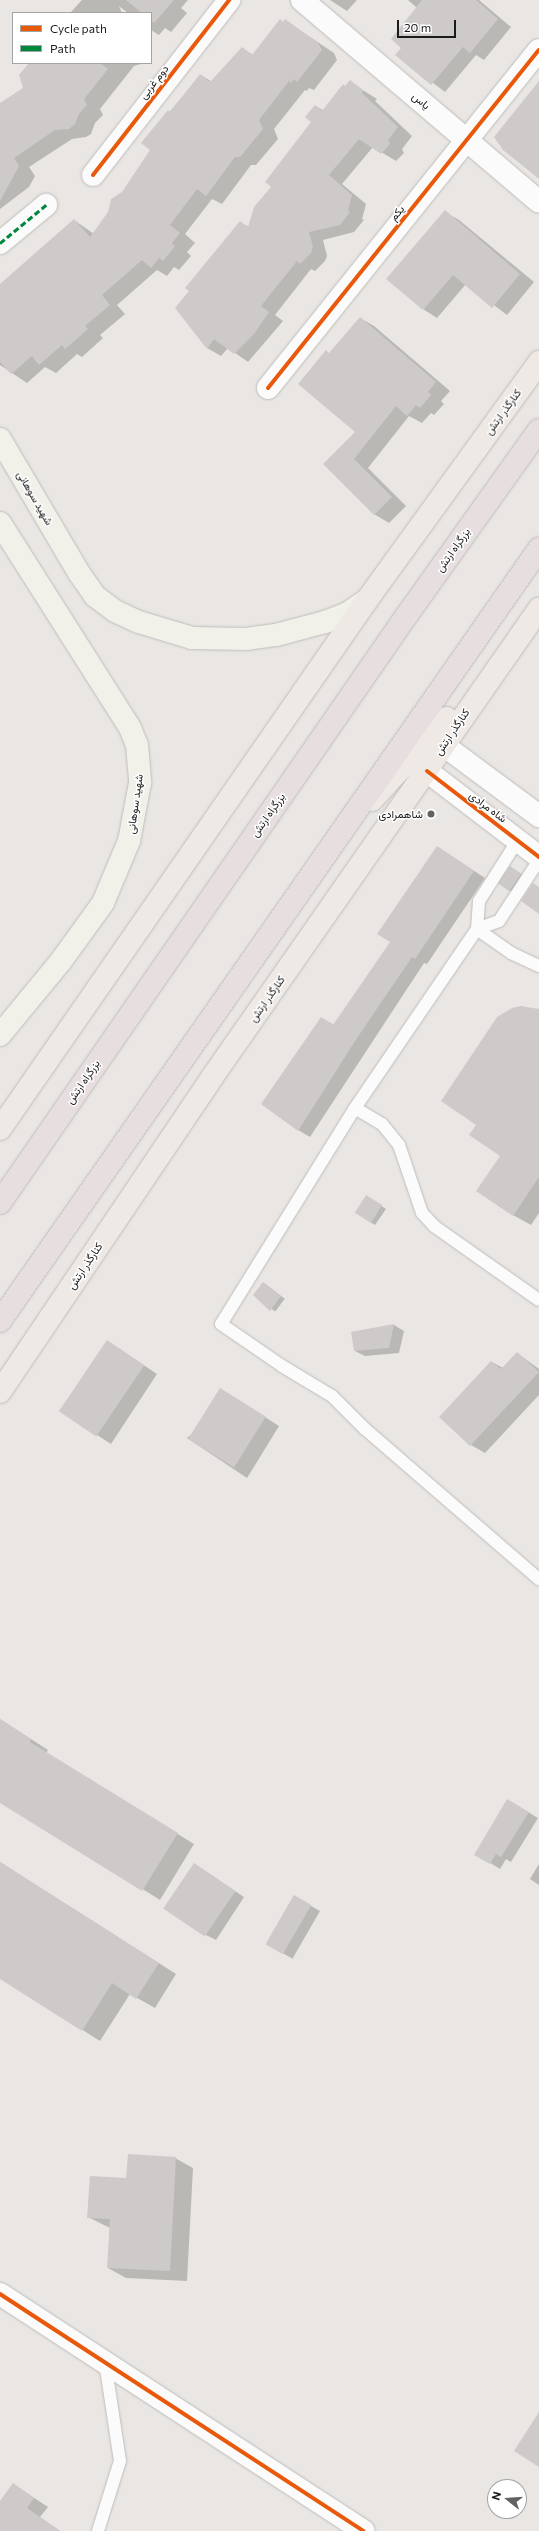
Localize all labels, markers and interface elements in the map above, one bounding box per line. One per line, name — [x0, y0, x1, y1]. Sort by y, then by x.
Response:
legend — [12, 12, 152, 64]
scale bar — [399, 12, 458, 38]
text: 20 m — [404, 20, 431, 34]
text: Cycle path — [50, 21, 107, 35]
text: Path — [50, 41, 76, 55]
street label: دوم غربی — [137, 62, 171, 102]
street label: یاس — [409, 90, 433, 112]
street label: یکم — [387, 203, 407, 223]
street label: کنارگذر ارتش — [482, 387, 524, 437]
street label: شهید سوهانی — [14, 469, 56, 527]
street label: بزرگراه ارتش — [433, 525, 473, 575]
street label: کنارگذر ارتش — [432, 706, 472, 758]
street label: شهید سوهانی — [124, 773, 146, 835]
street label: شاه مرادی — [467, 789, 509, 825]
street label: بزرگراه ارتش — [248, 790, 288, 840]
place label: شاهمرادی — [378, 807, 423, 821]
marker: شاهمرادی — [426, 809, 436, 819]
street label: کنارگذر ارتش — [246, 973, 288, 1025]
street label: بزرگراه ارتش — [63, 1057, 103, 1107]
street label: کنارگذر ارتش — [65, 1240, 105, 1292]
north arrow — [487, 2479, 527, 2519]
text: N — [489, 2490, 503, 2501]

